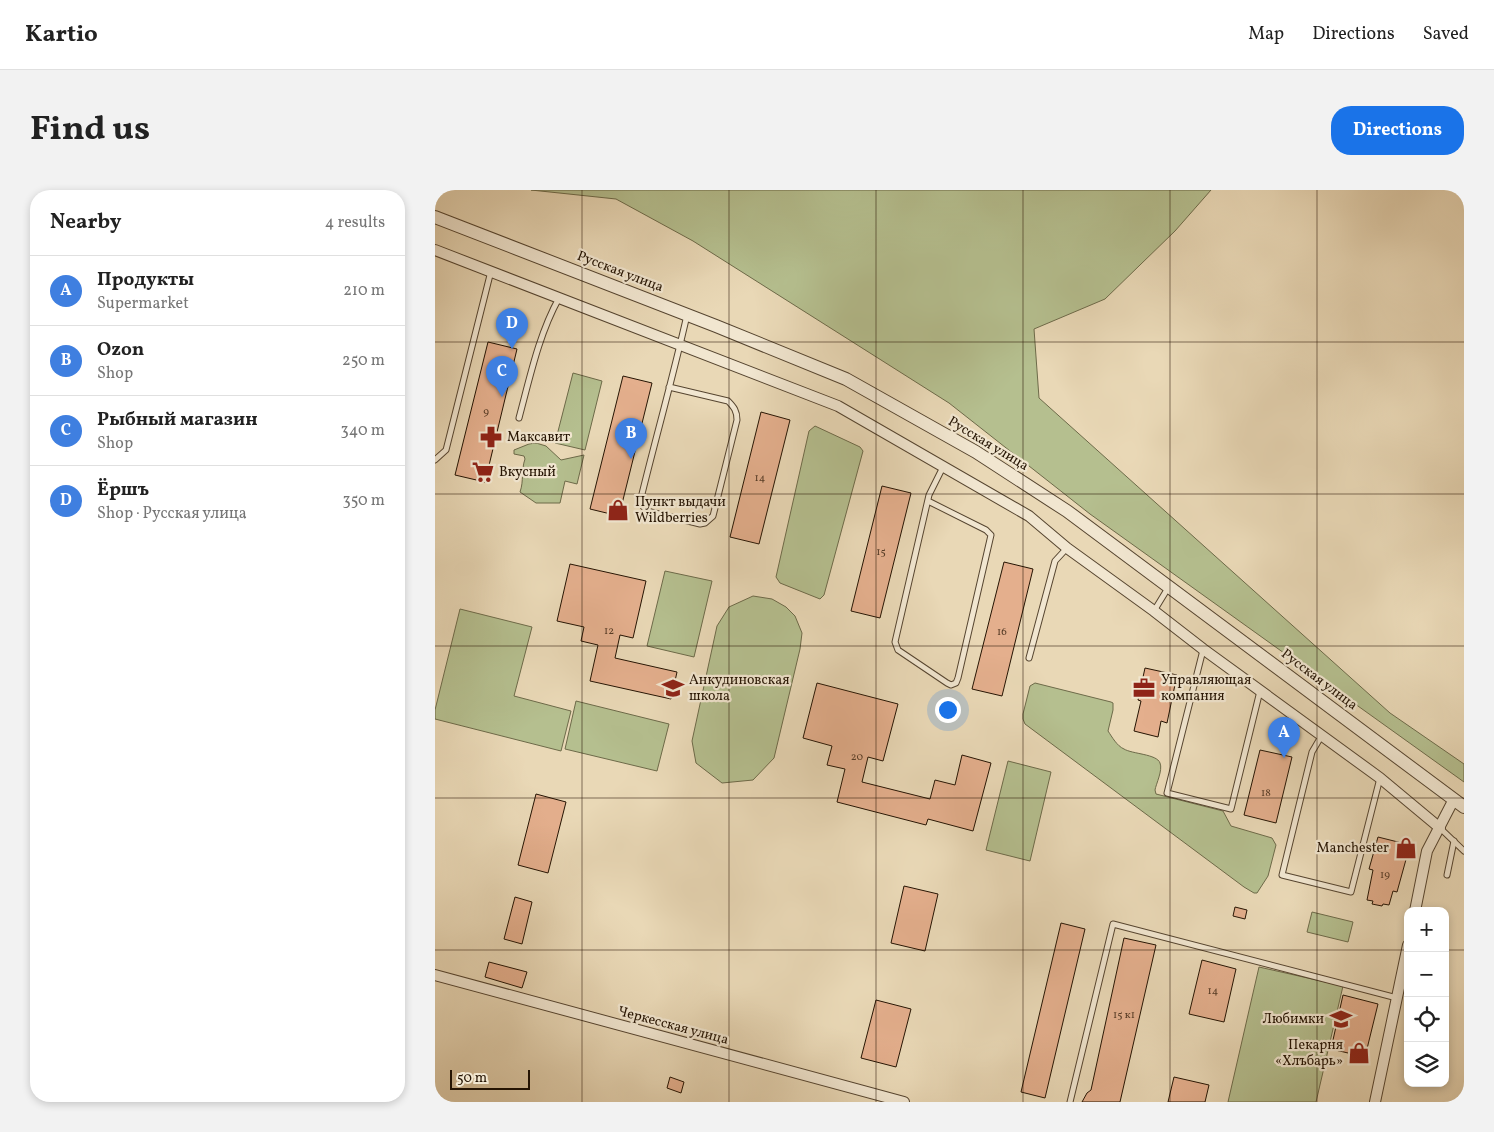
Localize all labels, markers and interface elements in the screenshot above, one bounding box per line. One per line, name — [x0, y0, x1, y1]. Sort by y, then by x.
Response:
text: Kartio — [25, 18, 98, 52]
text: Map — [1248, 22, 1284, 47]
text: Directions — [1312, 22, 1395, 47]
text: Saved — [1423, 22, 1469, 47]
text: Find us — [30, 106, 150, 154]
button: Directions — [1331, 106, 1464, 155]
text: Nearby — [50, 208, 121, 237]
text: 4 results — [325, 212, 385, 234]
street label: Русская улица — [574, 247, 666, 297]
text: Продукты — [97, 267, 194, 293]
text: A — [60, 280, 72, 302]
text: 210 m — [343, 280, 385, 302]
text: Supermarket — [97, 293, 189, 315]
pin: D — [496, 308, 528, 349]
text: Ozon — [97, 337, 144, 363]
text: B — [61, 350, 71, 372]
text: 250 m — [342, 350, 385, 372]
pin: C — [486, 356, 518, 397]
text: Shop — [97, 363, 133, 385]
house number: 9 — [483, 405, 489, 420]
text: Рыбный магазин — [97, 407, 258, 433]
street label: Русская улица — [944, 412, 1032, 476]
pin: B — [615, 418, 647, 459]
text: C — [61, 420, 71, 442]
text: 340 m — [341, 420, 385, 442]
pharmacy icon: Максавит — [478, 424, 504, 450]
place label: Максавит — [507, 428, 570, 447]
text: Shop — [97, 433, 133, 455]
supermarket icon: Вкусный — [470, 459, 496, 485]
place label: Вкусный — [499, 463, 556, 482]
house number: 14 — [755, 471, 766, 486]
text: Ёршъ — [97, 477, 149, 503]
text: D — [60, 490, 72, 512]
text: 350 m — [342, 490, 385, 512]
place label: Пункт выдачи Wildberries — [635, 493, 726, 528]
shop icon: Пункт выдачи Wildberries — [605, 497, 631, 523]
text: Shop · Русская улица — [97, 503, 247, 525]
house number: 15 — [876, 545, 886, 560]
house number: 12 — [604, 624, 614, 639]
house number: 16 — [997, 625, 1007, 640]
street label: Русская улица — [1277, 645, 1361, 715]
place label: Анкудиновская школа — [689, 671, 789, 706]
place label: Управляющая компания — [1161, 671, 1251, 706]
school or university icon: Анкудиновская школа — [660, 675, 686, 701]
office icon: Управляющая компания — [1131, 675, 1157, 701]
your location — [935, 697, 961, 723]
pin: A — [1268, 717, 1300, 758]
house number: 20 — [851, 750, 864, 765]
house number: 18 — [1261, 786, 1271, 801]
shop icon: Manchester — [1393, 835, 1419, 861]
place label: Manchester — [1316, 839, 1389, 858]
house number: 19 — [1380, 868, 1390, 883]
map controls — [1404, 907, 1449, 1087]
button: + — [1404, 907, 1449, 952]
button: − — [1404, 952, 1449, 997]
house number: 14 — [1208, 984, 1219, 999]
button: locate — [1404, 997, 1449, 1042]
street label: Черкесская улица — [616, 1002, 731, 1050]
school or university icon: Любимки — [1328, 1006, 1354, 1032]
house number: 15 к1 — [1113, 1008, 1135, 1023]
place label: Любимки — [1262, 1010, 1324, 1029]
place label: Пекарня «Хлъбарь» — [1275, 1036, 1343, 1071]
shop icon: Пекарня «Хлъбарь» — [1346, 1040, 1372, 1066]
button: layers — [1404, 1042, 1449, 1087]
scale bar — [450, 1067, 530, 1090]
text: 50 m — [457, 1069, 487, 1088]

